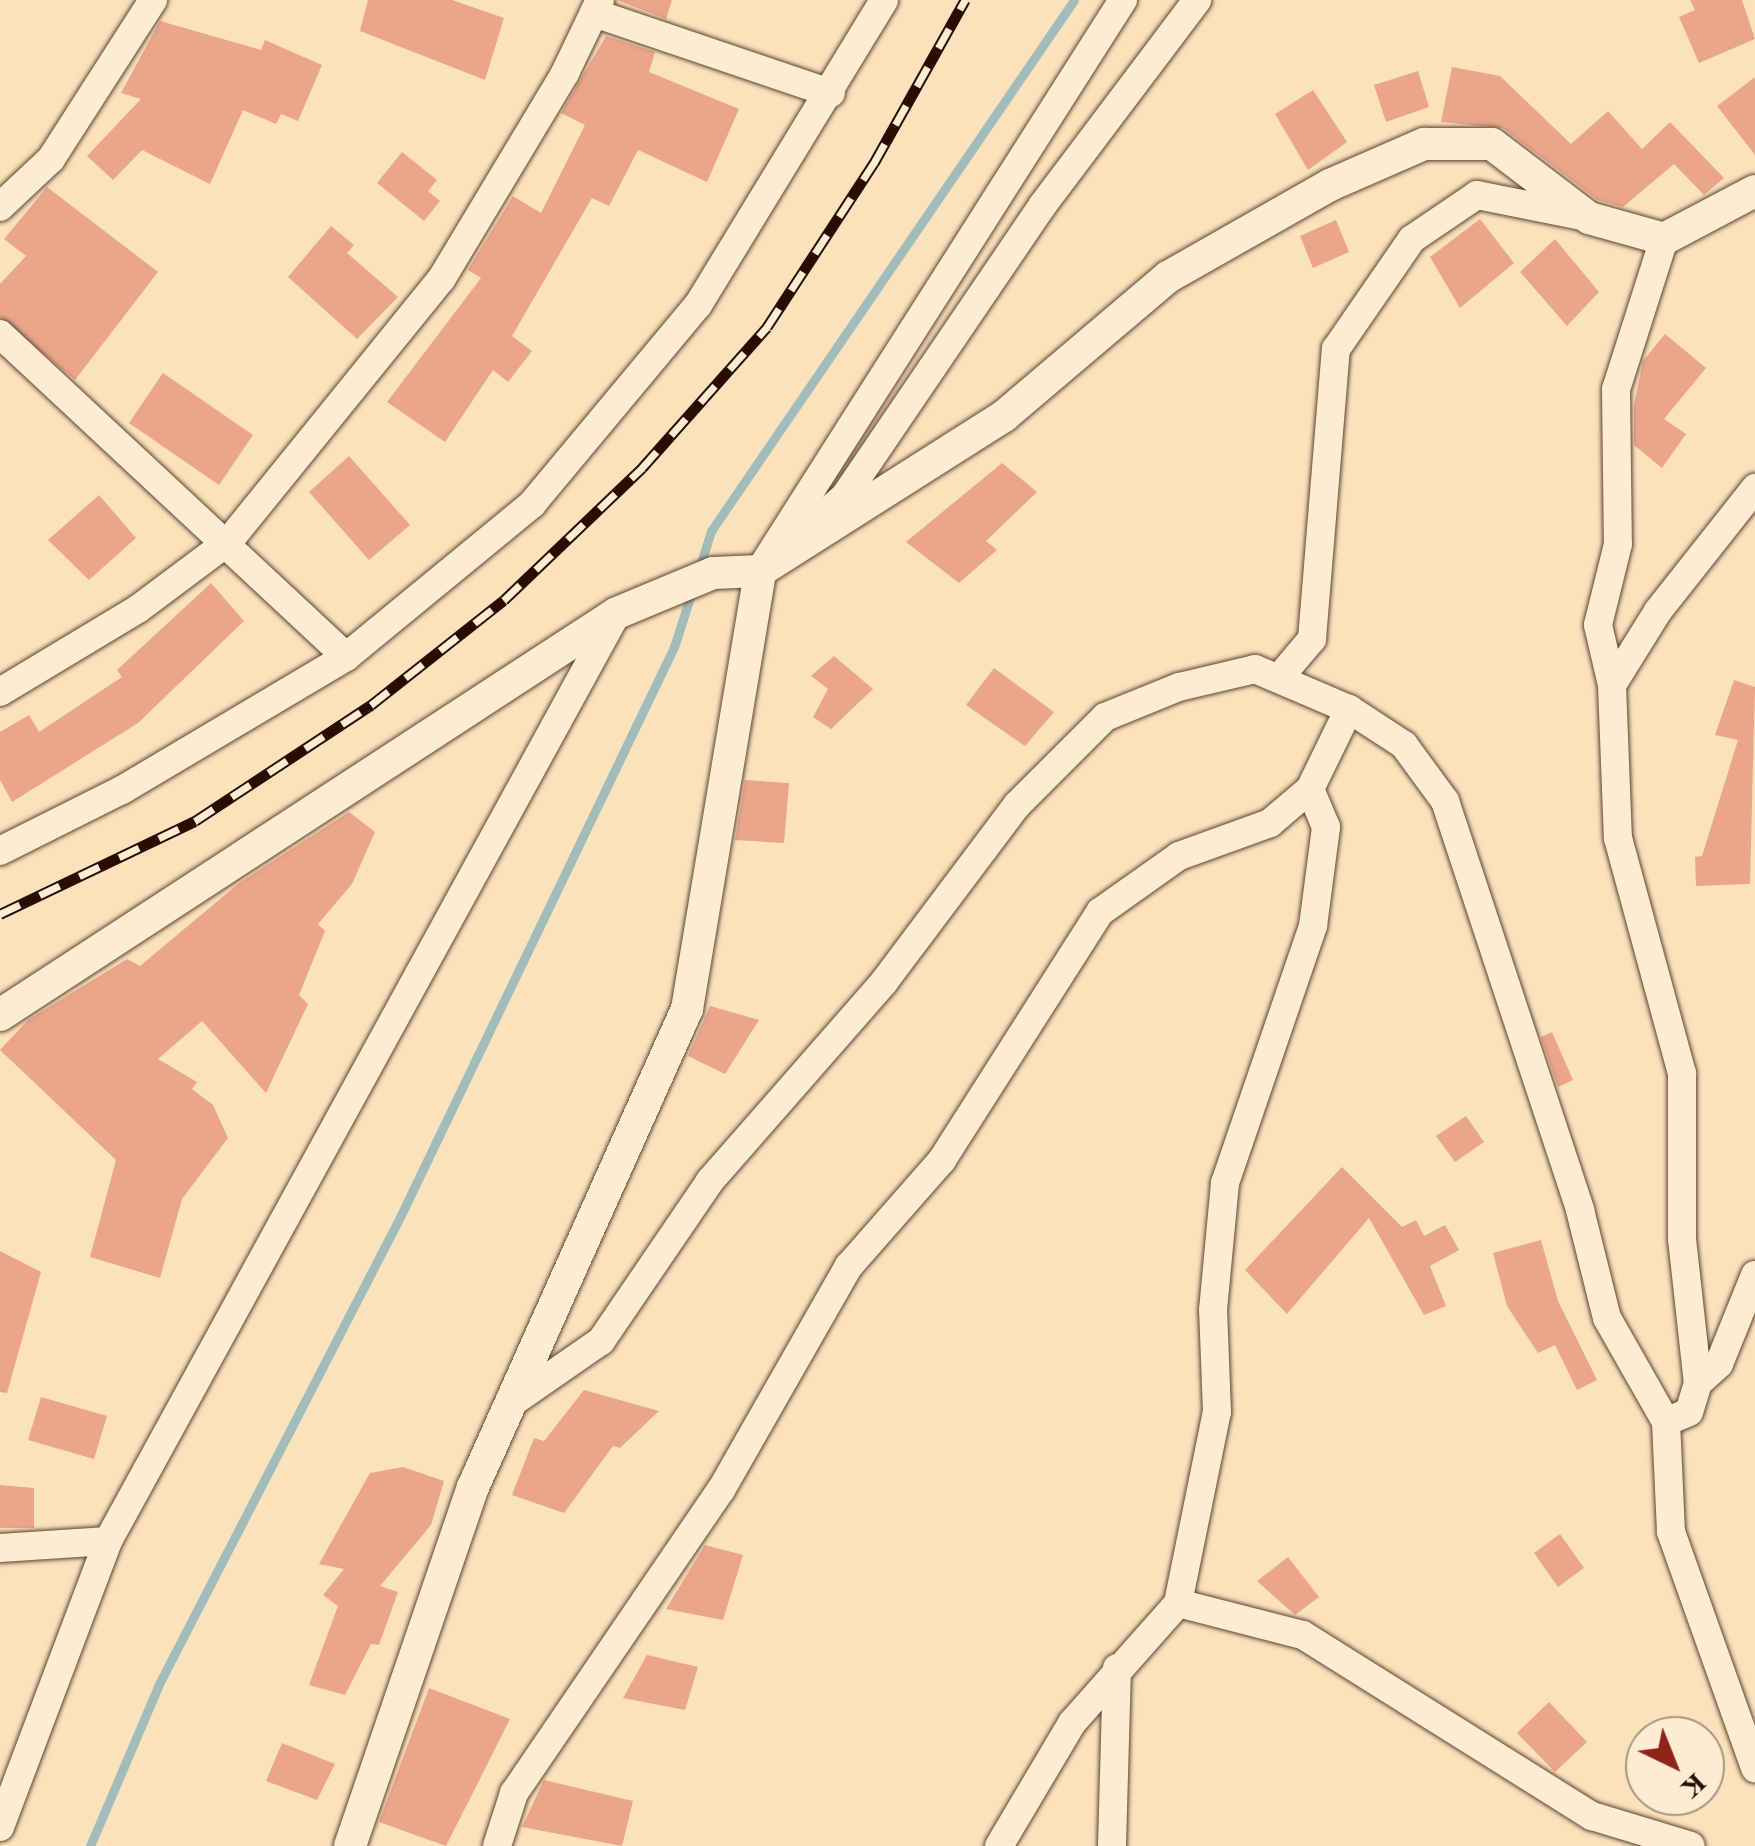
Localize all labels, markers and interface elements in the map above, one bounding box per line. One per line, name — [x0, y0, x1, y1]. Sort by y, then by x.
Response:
north arrow — [1625, 1716, 1725, 1816]
text: K — [1674, 1766, 1714, 1807]

